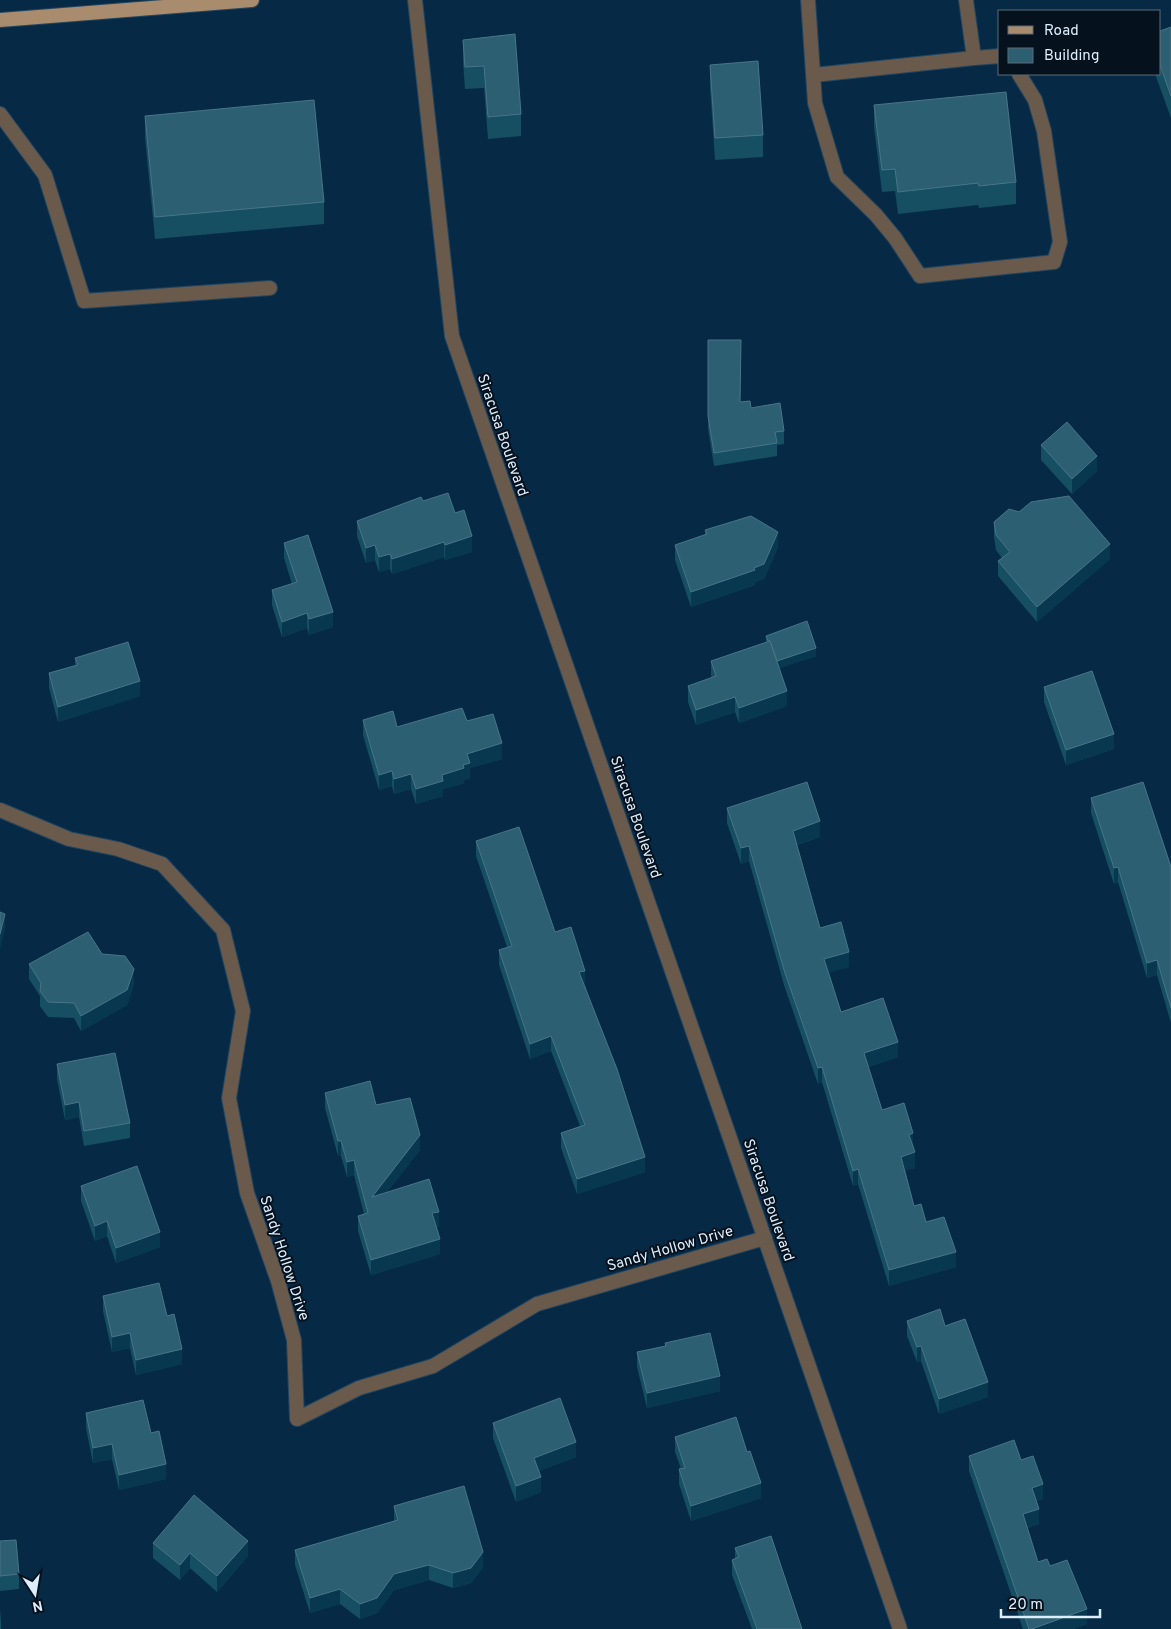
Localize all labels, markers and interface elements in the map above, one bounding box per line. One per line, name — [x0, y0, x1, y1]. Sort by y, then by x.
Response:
legend — [998, 10, 1161, 75]
text: Road — [1044, 22, 1079, 41]
text: Building — [1044, 47, 1099, 66]
street label: Siracusa Boulevard — [472, 372, 531, 499]
street label: Siracusa Boulevard — [605, 754, 664, 881]
street label: Siracusa Boulevard — [738, 1137, 797, 1264]
street label: Sandy Hollow Drive — [254, 1194, 313, 1323]
street label: Sandy Hollow Drive — [605, 1222, 736, 1277]
north arrow — [10, 1569, 60, 1619]
scale bar — [1001, 1586, 1100, 1618]
text: N — [31, 1596, 44, 1615]
text: 20 m — [1008, 1596, 1043, 1615]

